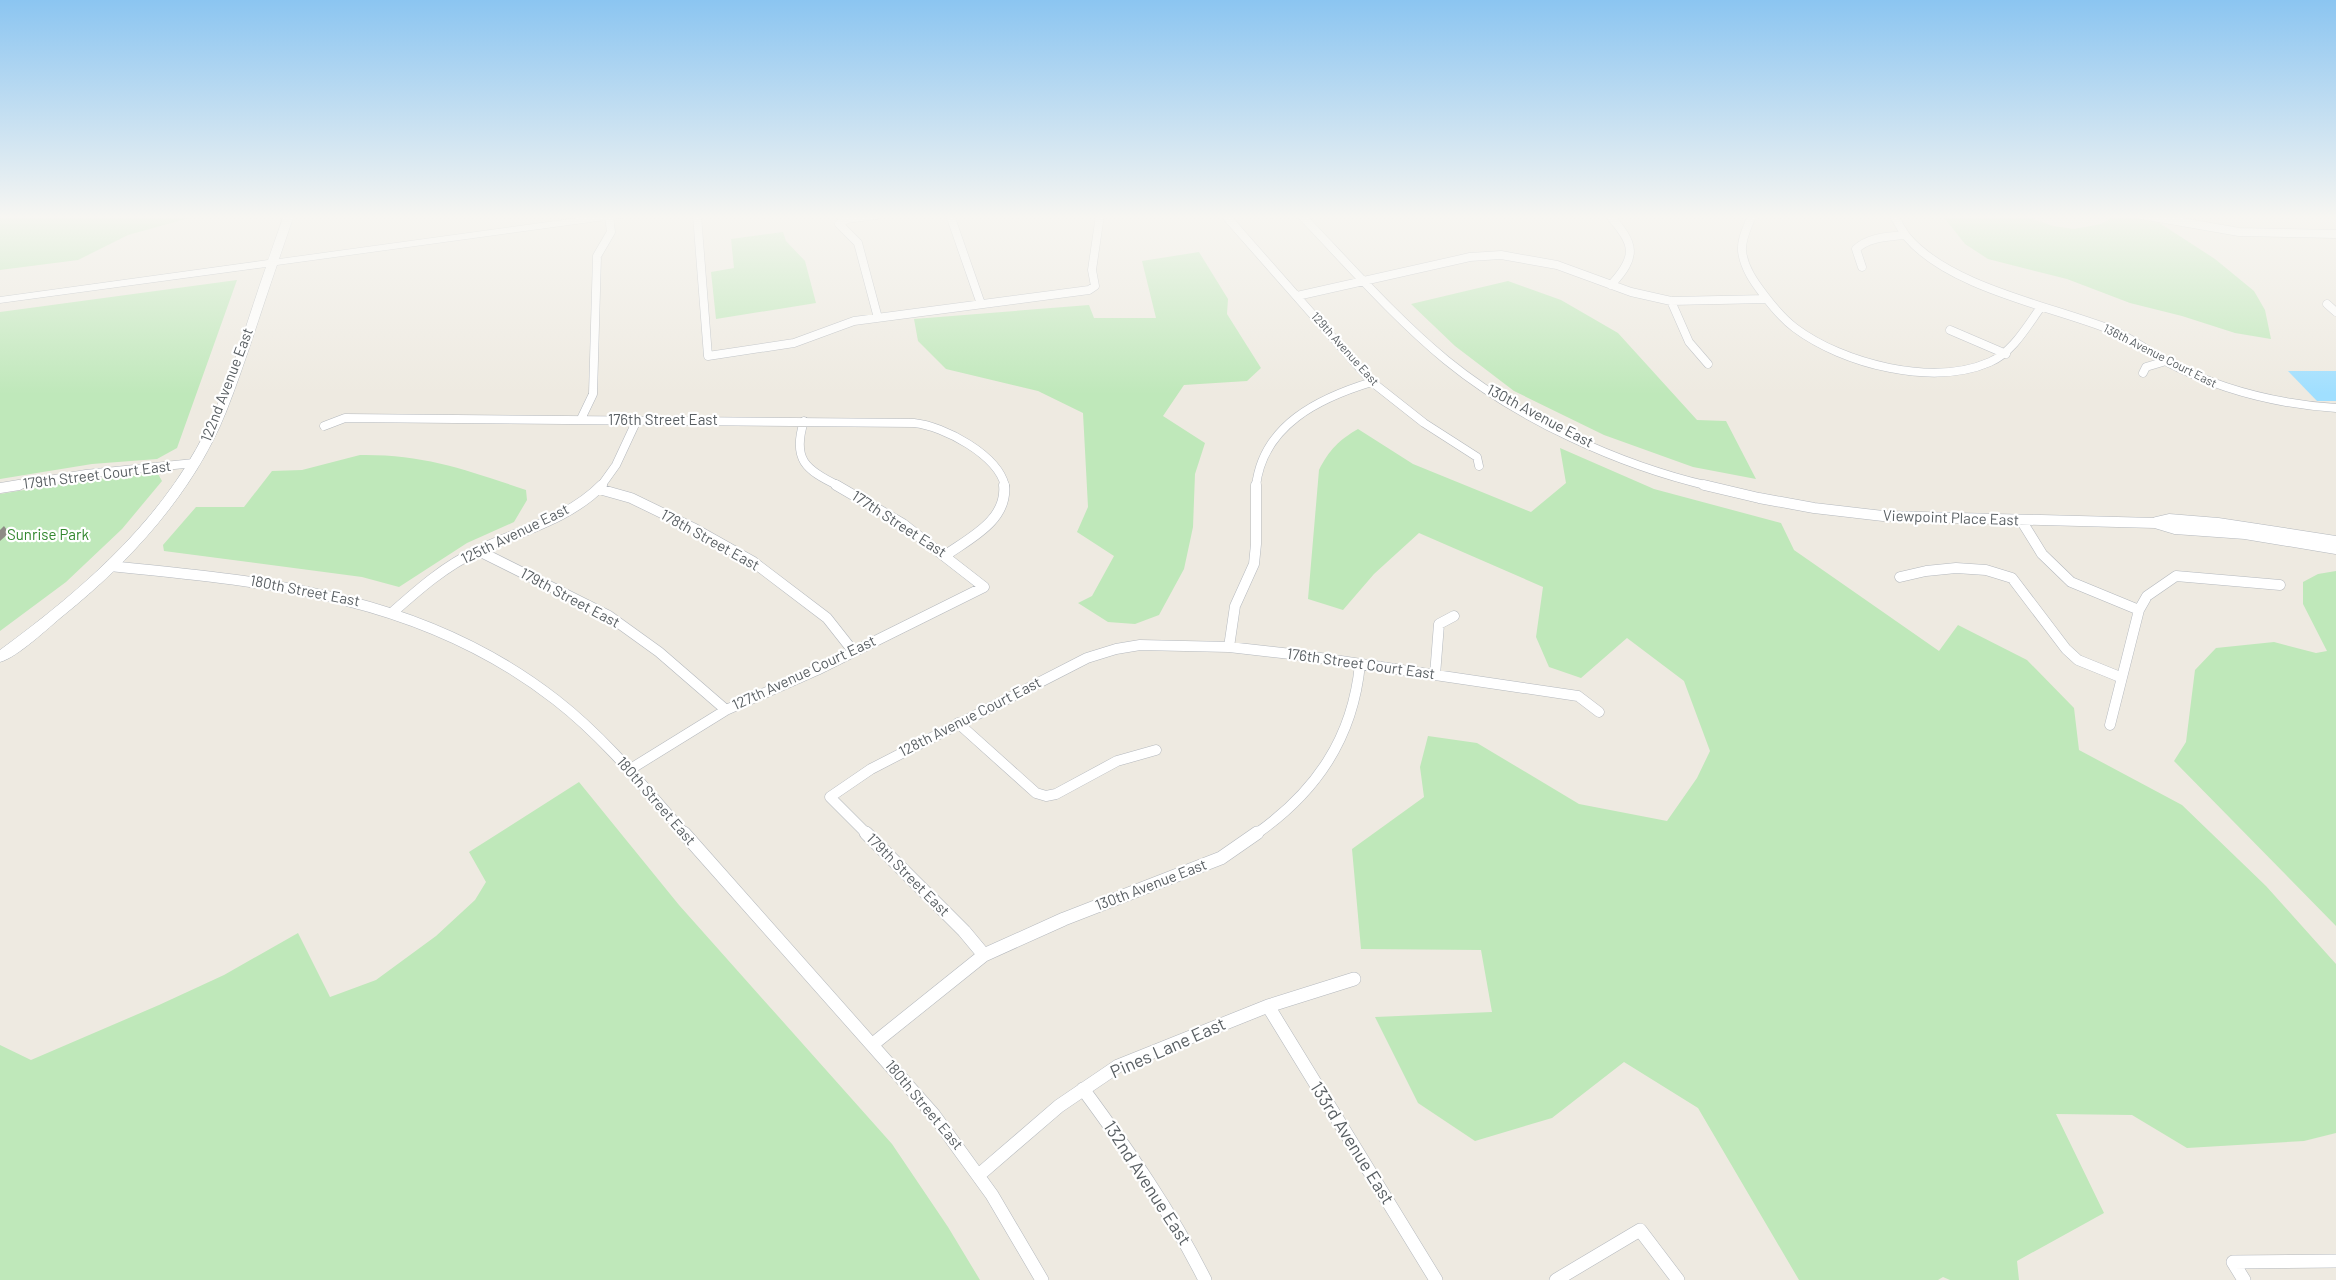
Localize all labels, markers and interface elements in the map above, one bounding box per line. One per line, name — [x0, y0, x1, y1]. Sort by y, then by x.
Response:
street label: 129th Avenue East — [1309, 309, 1382, 388]
street label: 136th Avenue Court East — [2101, 320, 2220, 390]
street label: 122nd Avenue East — [196, 325, 256, 444]
street label: 130th Avenue East — [1484, 379, 1597, 451]
street label: 176th Street East — [608, 410, 718, 428]
street label: 179th Street Court East — [22, 456, 172, 492]
street label: 177th Street East — [849, 486, 950, 560]
street label: 125th Avenue East — [458, 499, 571, 567]
street label: 178th Street East — [658, 505, 763, 574]
street label: Viewpoint Place East — [1883, 506, 2019, 528]
park label: Sunrise Park — [7, 525, 89, 543]
street label: 179th Street East — [518, 563, 623, 631]
street label: 180th Street East — [249, 571, 362, 609]
street label: 127th Avenue Court East — [729, 631, 878, 713]
street label: 176th Street Court East — [1286, 644, 1436, 682]
street label: 128th Avenue Court East — [895, 672, 1044, 760]
street label: 180th Street East — [613, 752, 700, 848]
street label: 179th Street East — [863, 829, 954, 920]
street label: 130th Avenue East — [1092, 855, 1209, 914]
street label: Pines Lane East — [1106, 1012, 1229, 1082]
street label: 180th Street East — [882, 1056, 967, 1153]
street label: 133rd Avenue East — [1306, 1077, 1399, 1208]
street label: 132nd Avenue East — [1099, 1116, 1196, 1249]

